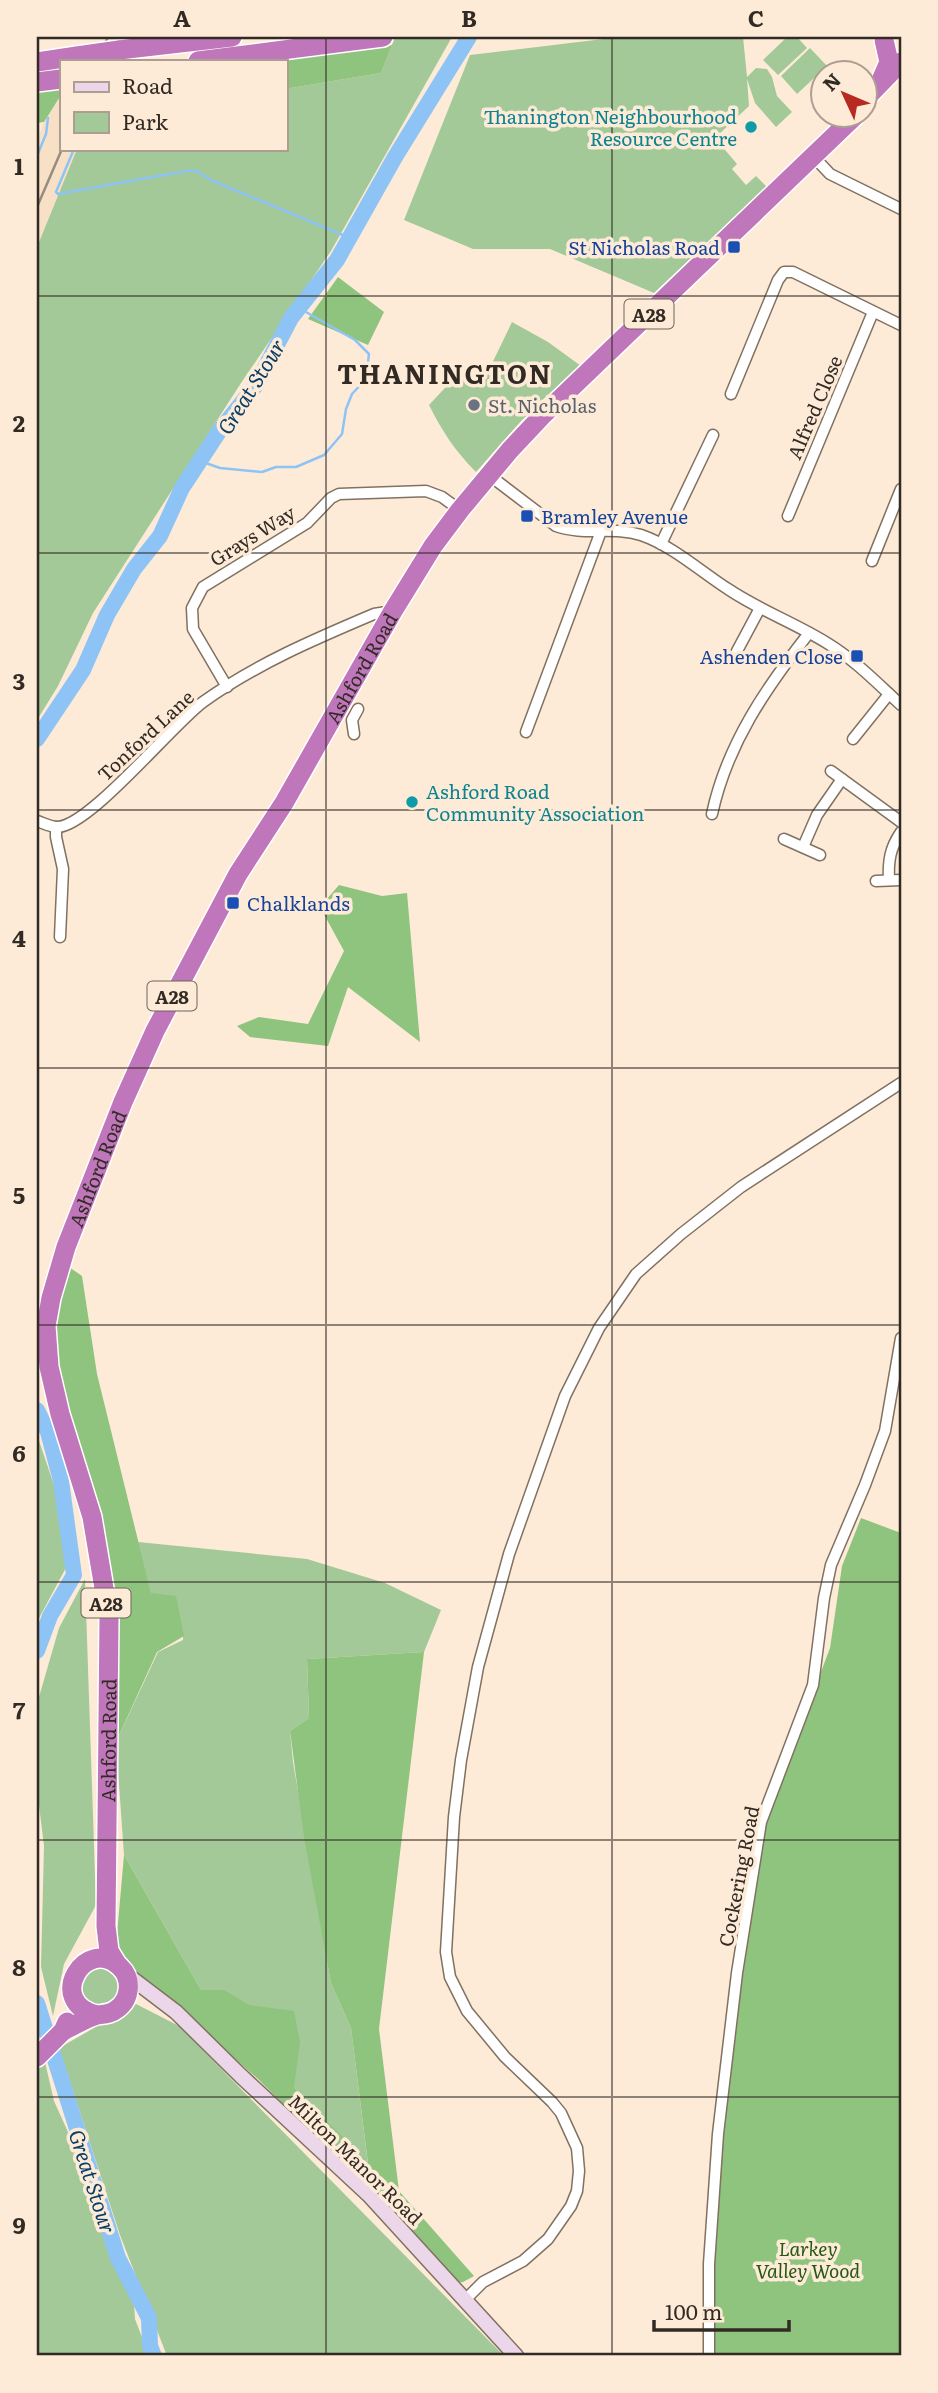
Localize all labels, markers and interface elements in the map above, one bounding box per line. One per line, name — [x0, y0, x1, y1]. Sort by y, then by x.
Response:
text: A — [173, 0, 191, 34]
text: B — [461, 0, 477, 34]
text: C — [748, 0, 764, 34]
legend — [60, 60, 287, 150]
north arrow — [808, 60, 878, 130]
text: N — [815, 66, 847, 97]
text: Road — [122, 69, 173, 100]
place label: Thanington Neighbourhood Resource Centre — [483, 102, 737, 152]
text: Park — [122, 105, 168, 136]
marker: Thanington Neighbourhood Resource Centre — [743, 119, 759, 135]
text: 1 — [14, 148, 24, 182]
place label: St Nicholas Road — [568, 233, 720, 261]
marker: St Nicholas Road — [726, 239, 742, 255]
road number: A28 — [624, 300, 674, 328]
water label: Great Stour — [208, 332, 292, 440]
street label: Alfred Close — [780, 351, 848, 463]
district label: THANINGTON — [337, 353, 553, 392]
place label: St. Nicholas — [488, 391, 597, 419]
marker: St. Nicholas — [466, 397, 482, 413]
text: 2 — [13, 405, 25, 439]
street label: Grays Way — [204, 498, 300, 572]
place label: Bramley Avenue — [541, 502, 688, 530]
marker: Bramley Avenue — [519, 508, 535, 524]
street label: Ashford Road — [318, 607, 404, 729]
place label: Ashenden Close — [700, 642, 843, 670]
marker: Ashenden Close — [849, 648, 865, 664]
text: 3 — [13, 663, 25, 697]
street label: Tonford Lane — [90, 683, 200, 787]
place label: Ashford Road Community Association — [426, 777, 644, 827]
marker: Ashford Road Community Association — [404, 794, 420, 810]
place label: Chalklands — [247, 889, 350, 917]
marker: Chalklands — [225, 895, 241, 911]
text: 4 — [12, 920, 26, 954]
road number: A28 — [148, 981, 196, 1010]
street label: Ashford Road — [61, 1106, 133, 1231]
text: 5 — [13, 1177, 25, 1211]
text: 6 — [12, 1435, 26, 1469]
road number: A28 — [82, 1588, 130, 1618]
street label: Ashford Road — [93, 1678, 122, 1802]
text: 7 — [13, 1692, 26, 1726]
street label: Cockering Road — [711, 1803, 765, 1949]
text: 8 — [12, 1949, 26, 1983]
street label: Milton Manor Road — [283, 2087, 430, 2231]
water label: Great Stour — [63, 2125, 125, 2237]
text: 9 — [12, 2207, 26, 2241]
park label: Larkey Valley Wood — [756, 2234, 860, 2284]
scale bar — [654, 2288, 789, 2332]
text: 100 m — [665, 2295, 722, 2326]

